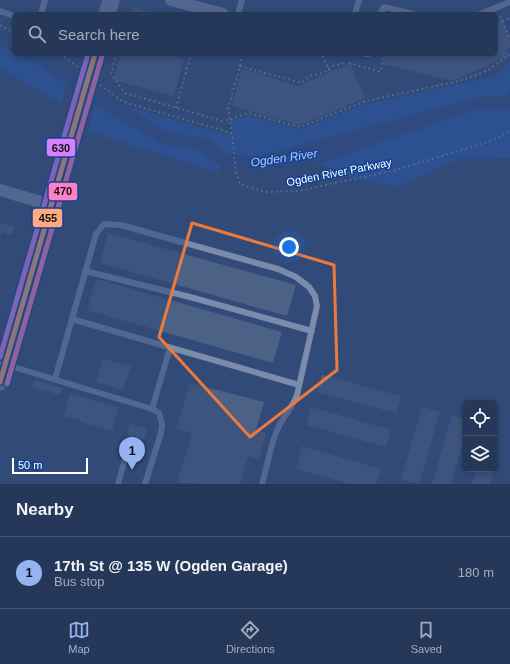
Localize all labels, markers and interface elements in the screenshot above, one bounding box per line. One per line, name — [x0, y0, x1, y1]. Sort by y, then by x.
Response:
search box — [12, 12, 498, 56]
icon: search — [26, 23, 48, 45]
text: Search here — [58, 26, 140, 43]
line badge: 630 — [46, 138, 76, 157]
text: 630 — [52, 142, 70, 154]
water label: Ogden River — [250, 146, 319, 170]
street label: Ogden River Parkway — [285, 156, 393, 188]
line badge: 470 — [48, 182, 78, 201]
text: 470 — [54, 185, 72, 197]
line badge: 455 — [32, 208, 63, 228]
text: 455 — [39, 212, 57, 224]
your location — [279, 237, 299, 257]
map controls — [462, 400, 498, 472]
button: locate — [462, 400, 498, 436]
button: layers — [462, 436, 498, 472]
pin: 1 — [119, 437, 145, 470]
scale bar — [12, 456, 88, 475]
text: 50 m — [18, 459, 42, 471]
text: Nearby — [16, 500, 74, 519]
text: 17th St @ 135 W (Ogden Garage) — [54, 557, 288, 574]
text: 1 — [25, 565, 33, 580]
text: 180 m — [458, 565, 494, 580]
text: Bus stop — [54, 574, 105, 589]
tab: Map — [68, 619, 90, 655]
tab: Directions — [226, 619, 275, 655]
tab: Saved — [411, 619, 442, 655]

